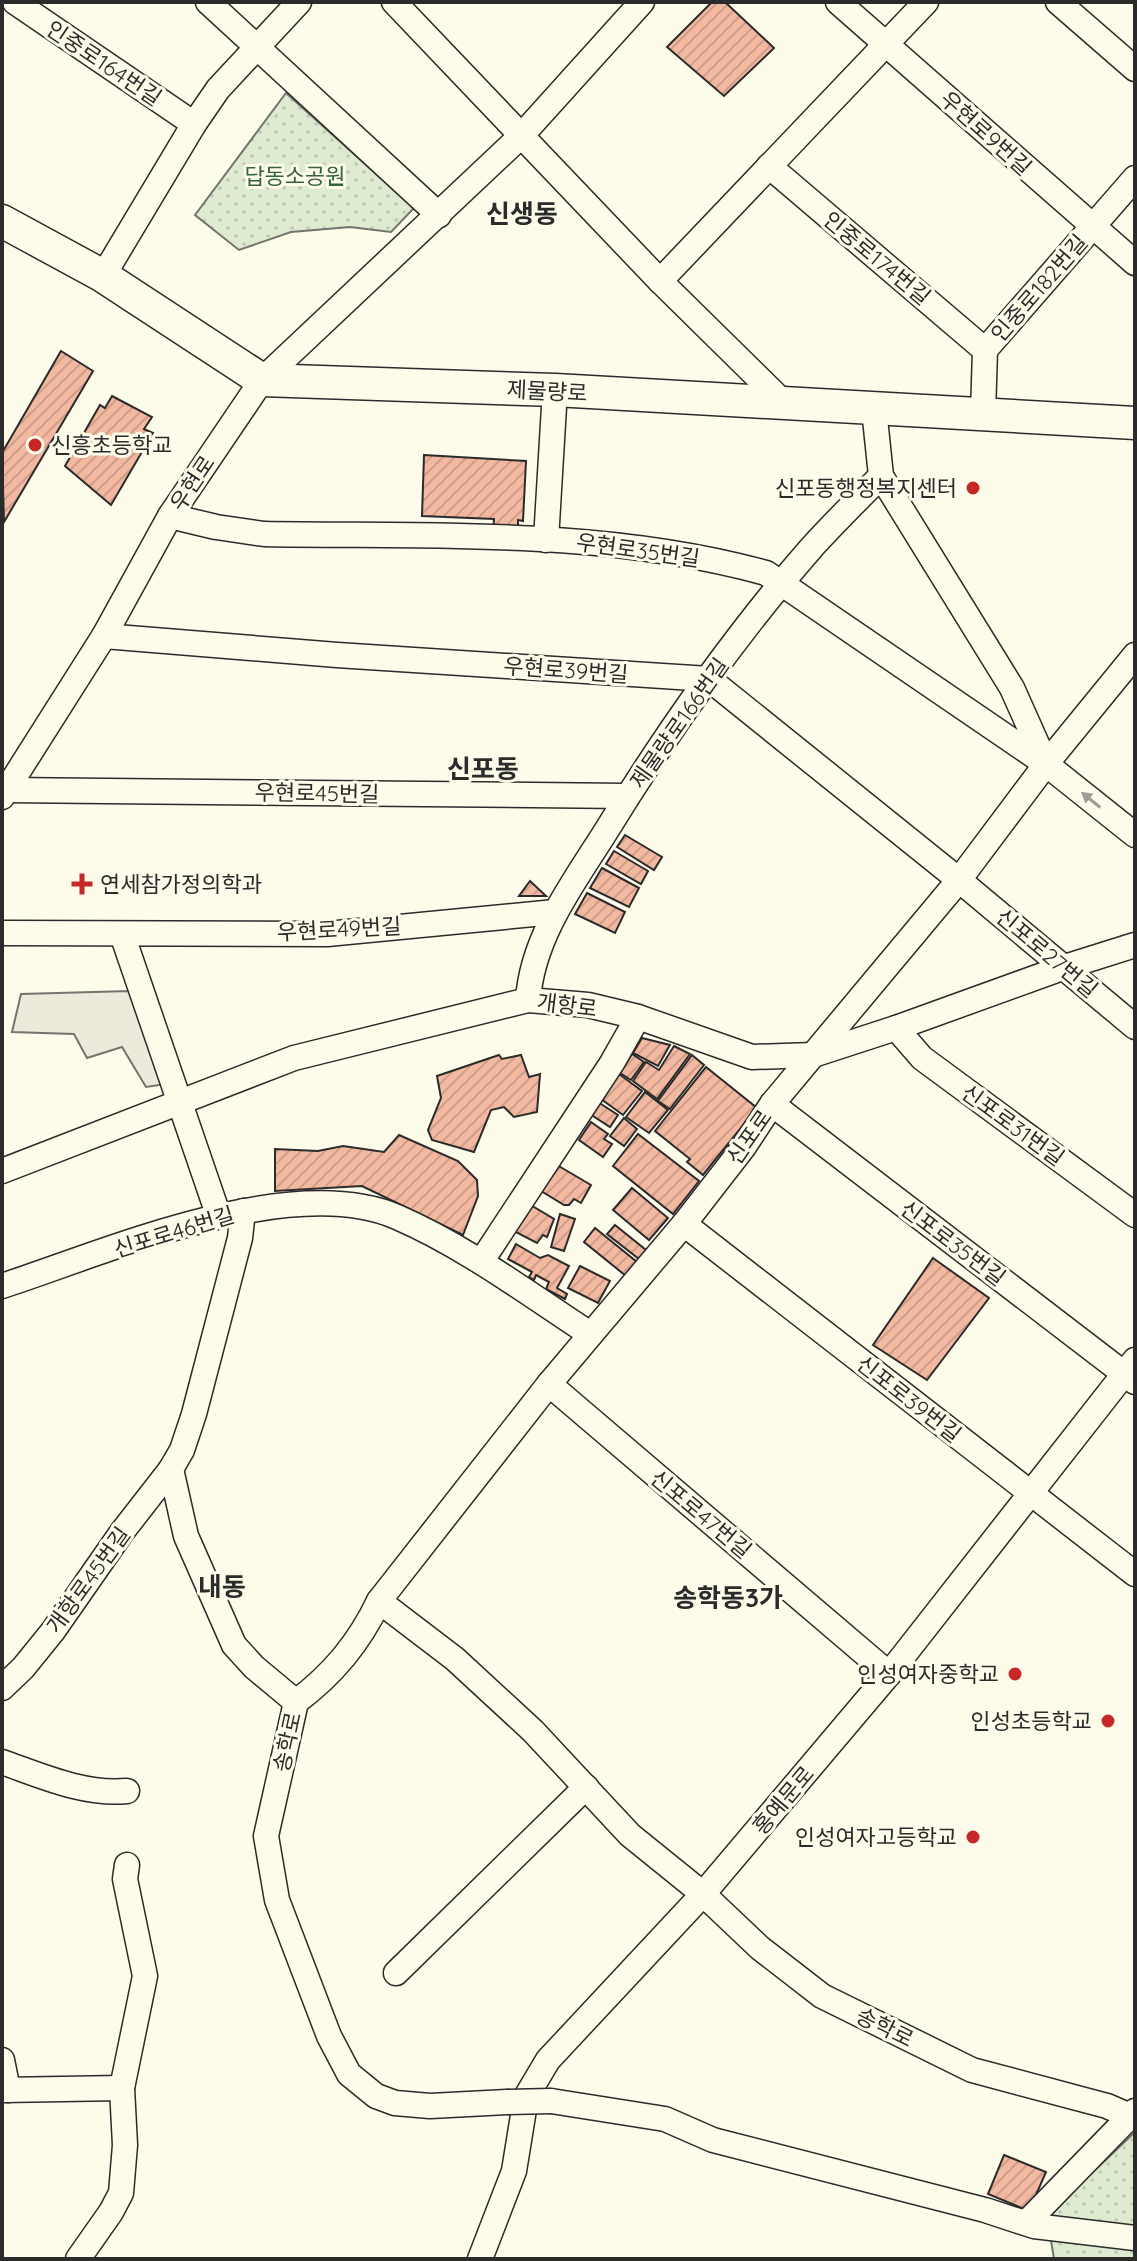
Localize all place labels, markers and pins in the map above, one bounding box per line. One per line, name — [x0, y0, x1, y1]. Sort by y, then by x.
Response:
place label: 신흥초등학교 — [51, 431, 172, 459]
marker: 신흥초등학교 — [26, 436, 44, 454]
place label: 신포동행정복지센터 — [775, 474, 957, 502]
marker: 신포동행정복지센터 — [964, 479, 982, 497]
place label: 연세참가정의학과 — [100, 870, 262, 898]
marker: 연세참가정의학과 — [71, 873, 93, 895]
place label: 인성여자중학교 — [857, 1660, 999, 1688]
marker: 인성여자중학교 — [1006, 1665, 1024, 1683]
place label: 인성초등학교 — [971, 1707, 1092, 1735]
marker: 인성초등학교 — [1099, 1712, 1117, 1730]
place label: 인성여자고등학교 — [795, 1823, 957, 1851]
marker: 인성여자고등학교 — [964, 1828, 982, 1846]

